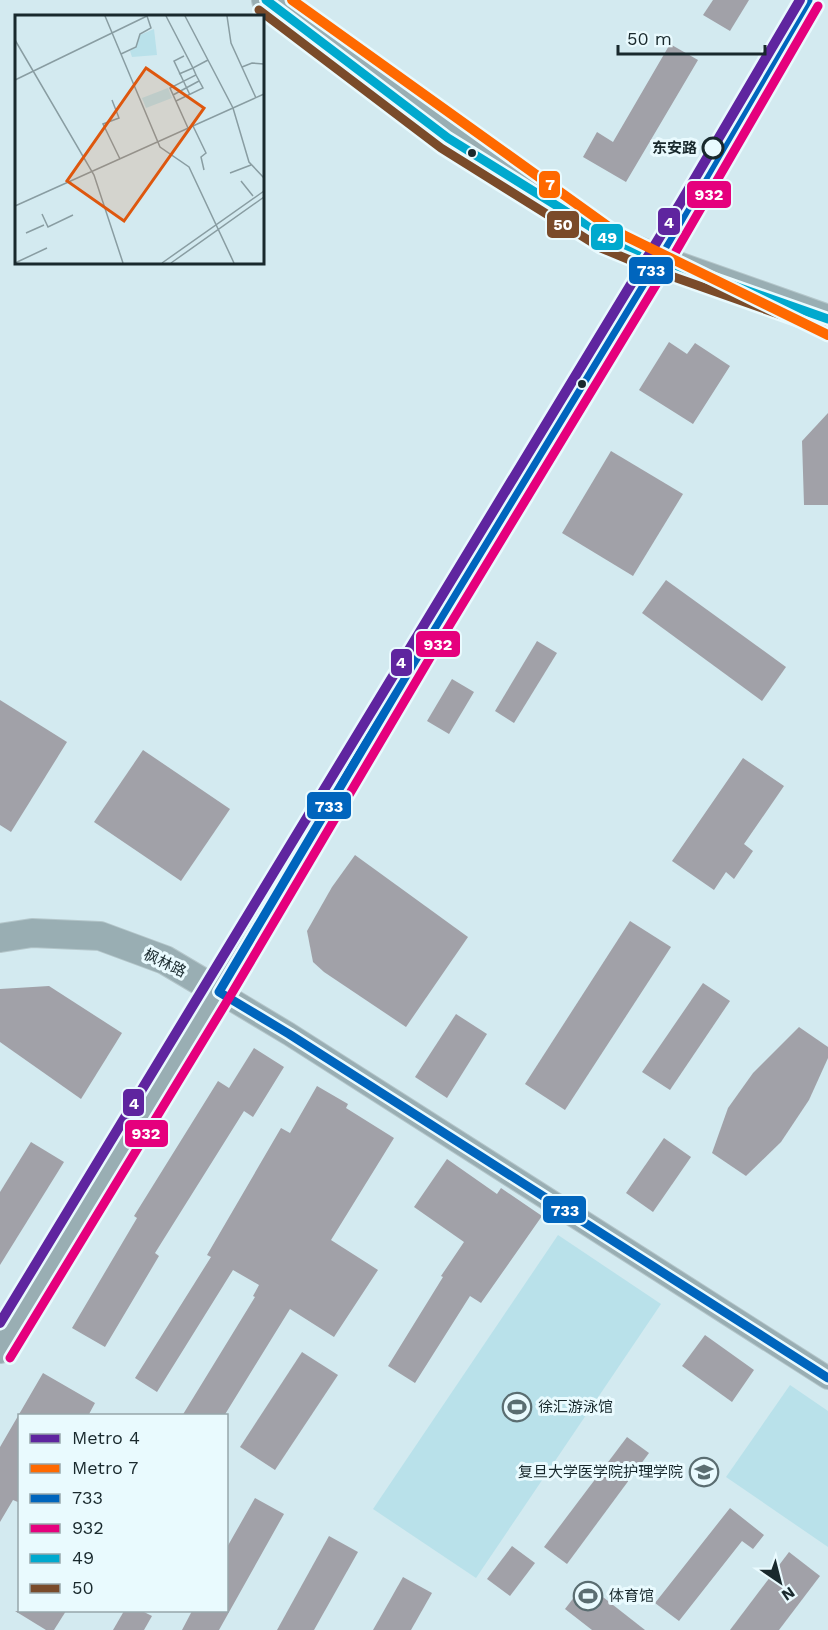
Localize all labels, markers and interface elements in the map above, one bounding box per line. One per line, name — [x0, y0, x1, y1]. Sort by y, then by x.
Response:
inset map — [15, 15, 264, 264]
scale bar — [618, 18, 765, 56]
text: 50 m — [627, 28, 672, 49]
marker: 东安路 — [702, 137, 724, 159]
place label: 东安路 — [652, 139, 697, 157]
unlabelled marker — [466, 147, 478, 159]
line badge: 7 — [538, 170, 561, 199]
text: 7 — [545, 175, 555, 194]
line badge: 932 — [686, 180, 732, 209]
text: 932 — [695, 185, 723, 204]
line badge: 4 — [657, 207, 681, 236]
line badge: 50 — [546, 210, 580, 239]
text: 4 — [664, 213, 674, 232]
text: 50 — [553, 215, 573, 234]
line badge: 49 — [590, 223, 624, 251]
text: 49 — [597, 228, 617, 247]
line badge: 733 — [628, 256, 674, 285]
text: 733 — [637, 261, 665, 280]
unlabelled marker — [576, 378, 588, 390]
line badge: 932 — [415, 630, 461, 658]
text: 932 — [424, 635, 452, 654]
line badge: 4 — [390, 648, 413, 677]
text: 4 — [396, 653, 406, 672]
line badge: 733 — [306, 791, 352, 820]
text: 733 — [315, 797, 343, 816]
street label: 枫林路 — [141, 945, 189, 981]
line badge: 4 — [122, 1088, 145, 1117]
text: 4 — [129, 1094, 139, 1113]
line badge: 932 — [124, 1119, 169, 1148]
text: 932 — [132, 1124, 160, 1143]
line badge: 733 — [542, 1195, 587, 1224]
text: 733 — [551, 1201, 579, 1220]
sports icon: 徐汇游泳馆 — [501, 1391, 533, 1423]
place label: 徐汇游泳馆 — [538, 1398, 613, 1416]
legend — [18, 1414, 228, 1612]
text: Metro 4 — [72, 1427, 140, 1448]
school or university icon: 复旦大学医学院护理学院 — [688, 1456, 720, 1488]
text: Metro 7 — [72, 1457, 138, 1478]
place label: 复旦大学医学院护理学院 — [518, 1463, 683, 1481]
text: 733 — [72, 1487, 103, 1508]
text: 932 — [72, 1517, 104, 1538]
text: 49 — [72, 1547, 94, 1568]
north arrow — [750, 1552, 810, 1612]
text: 50 — [72, 1577, 94, 1598]
sports icon: 体育馆 — [572, 1580, 604, 1612]
text: N — [778, 1583, 799, 1605]
place label: 体育馆 — [609, 1587, 654, 1605]

